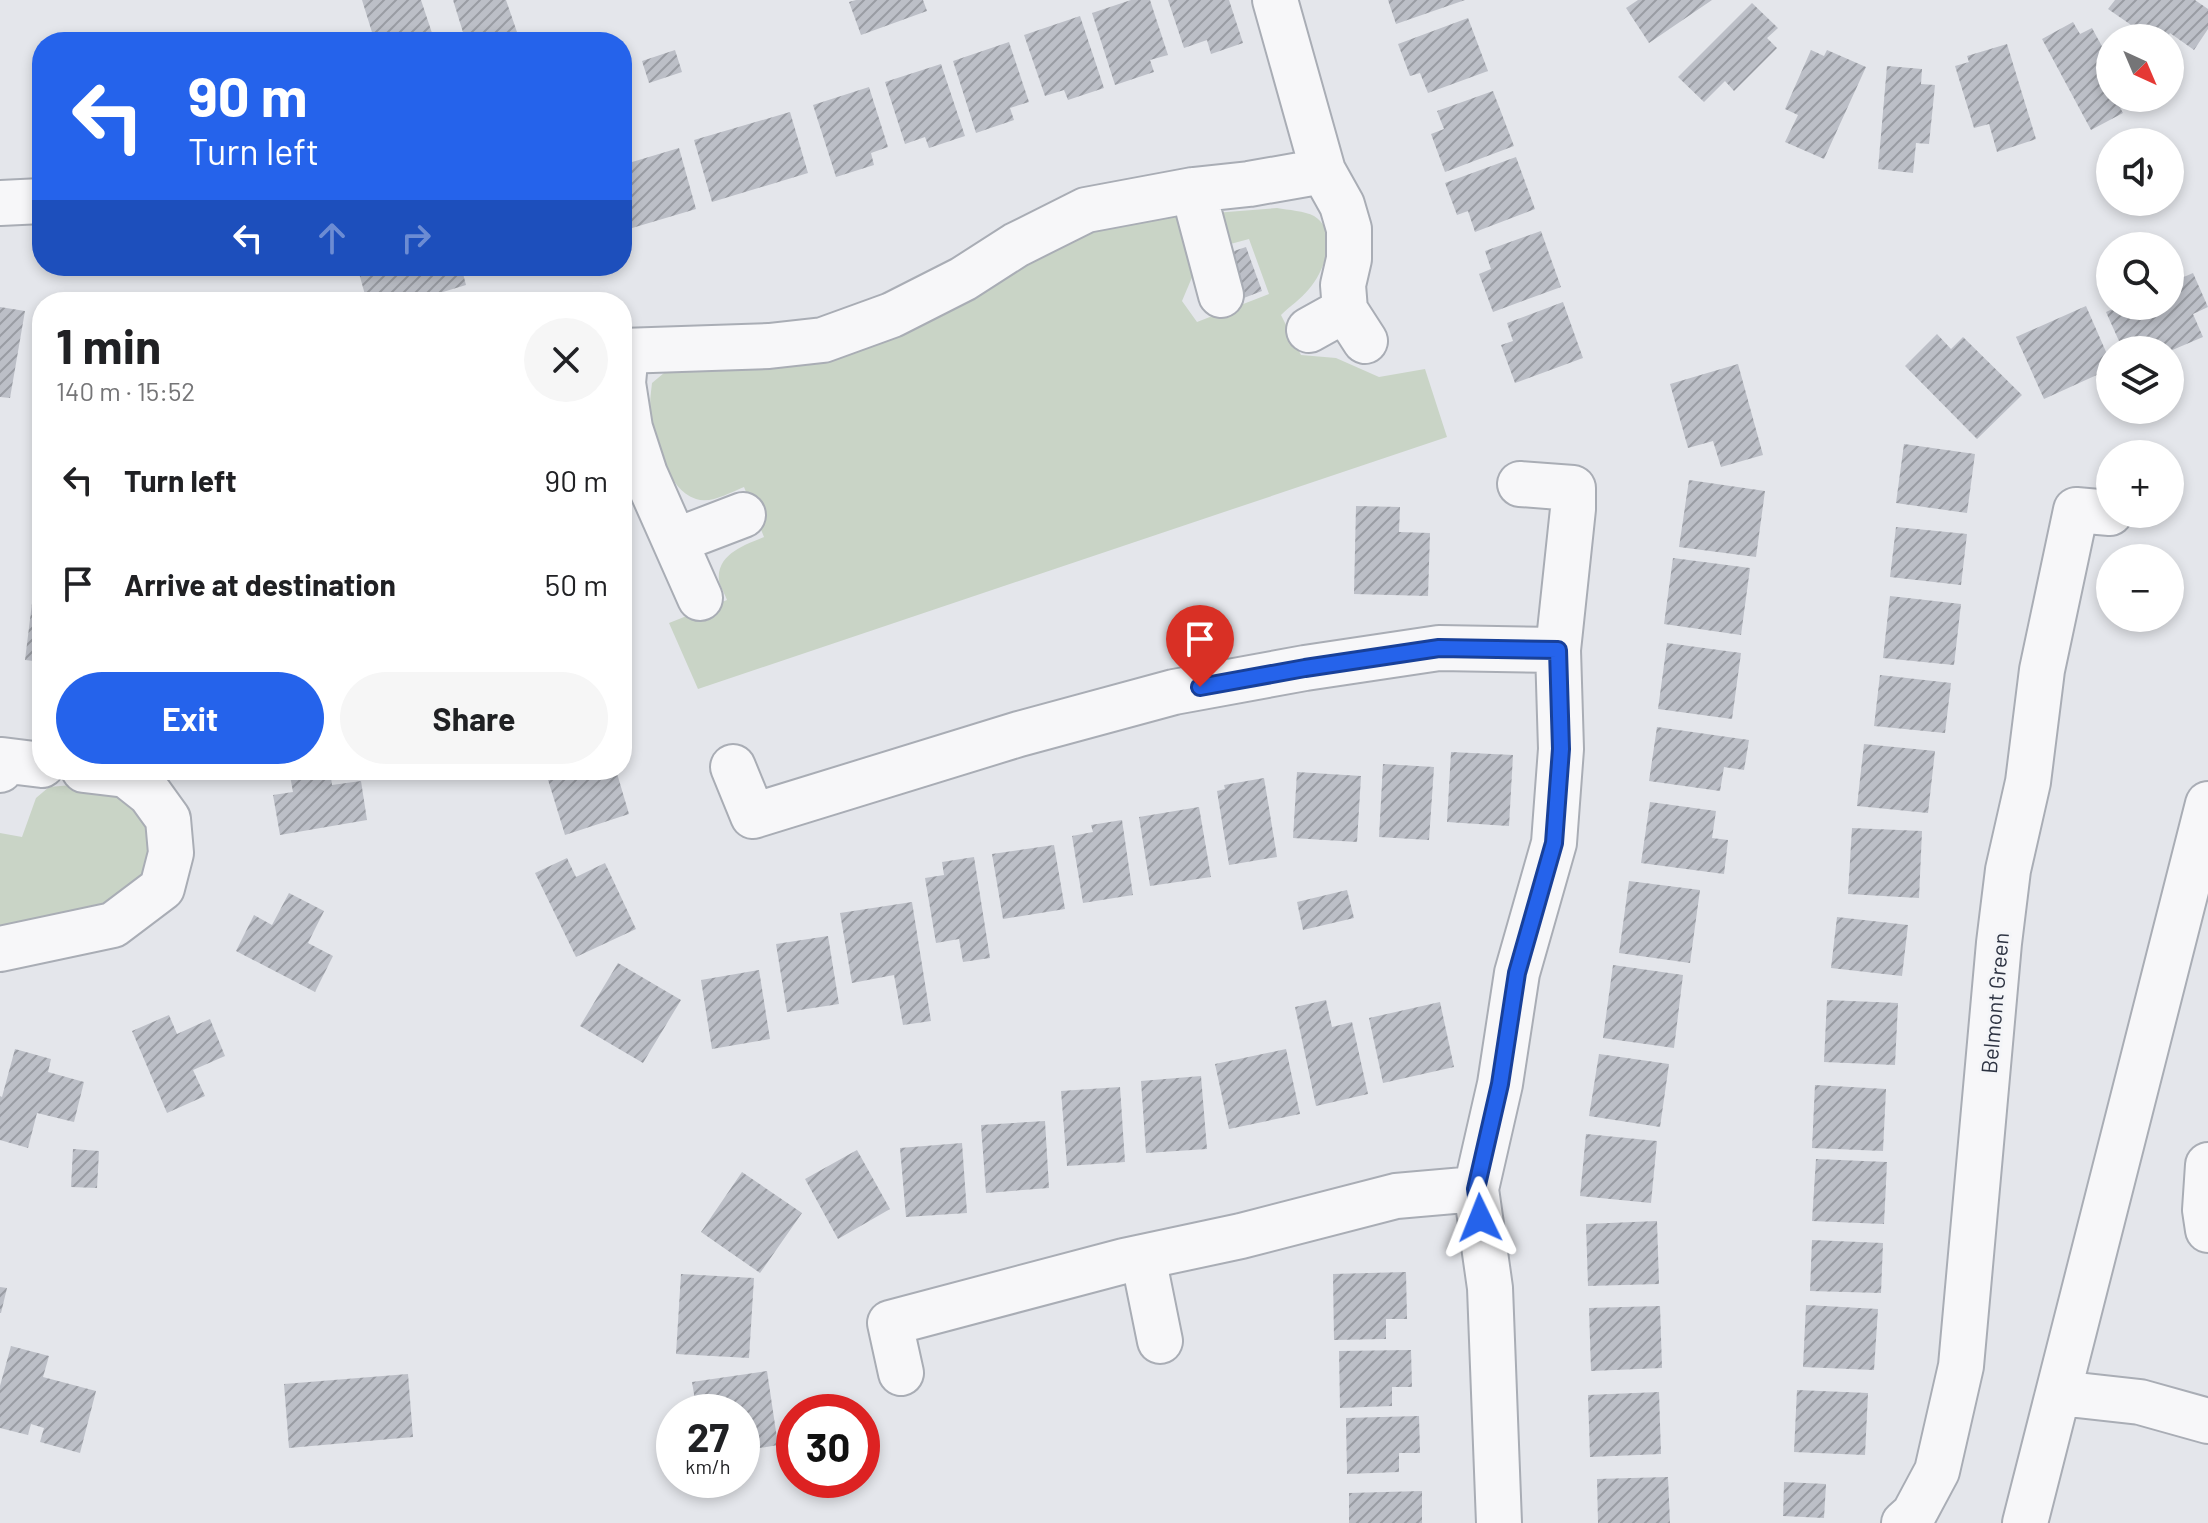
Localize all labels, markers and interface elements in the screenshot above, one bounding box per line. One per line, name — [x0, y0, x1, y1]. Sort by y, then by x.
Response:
north arrow — [2096, 24, 2184, 112]
map controls — [2096, 24, 2184, 632]
text: 90 m — [188, 61, 308, 128]
icon: left — [56, 64, 160, 168]
button: sound — [2096, 128, 2184, 216]
text: Turn left — [188, 129, 319, 172]
icon: left — [226, 216, 270, 260]
icon: ahead — [310, 216, 354, 260]
icon: right — [394, 216, 438, 260]
button: search — [2096, 232, 2184, 320]
text: 1 min — [56, 316, 161, 374]
button: close — [524, 318, 608, 402]
button: layers — [2096, 336, 2184, 424]
text: 140 m · 15:52 — [56, 375, 195, 406]
button: + — [2096, 440, 2184, 528]
icon: left — [56, 458, 100, 502]
text: Turn left — [124, 462, 237, 498]
text: 90 m — [545, 462, 608, 498]
button: − — [2096, 544, 2184, 632]
icon: arrive — [56, 562, 100, 606]
text: Arrive at destination — [124, 566, 396, 602]
text: 50 m — [545, 566, 608, 602]
pin — [1166, 605, 1234, 687]
icon: arrive — [1178, 617, 1222, 661]
button: Exit — [56, 672, 324, 764]
button: Share — [340, 672, 608, 764]
street label: Belmont Green — [1975, 931, 2013, 1075]
position arrow — [1438, 1176, 1522, 1260]
speed limit sign: 30 — [776, 1394, 880, 1498]
text: 27 — [687, 1412, 729, 1460]
text: km/h — [685, 1454, 731, 1478]

